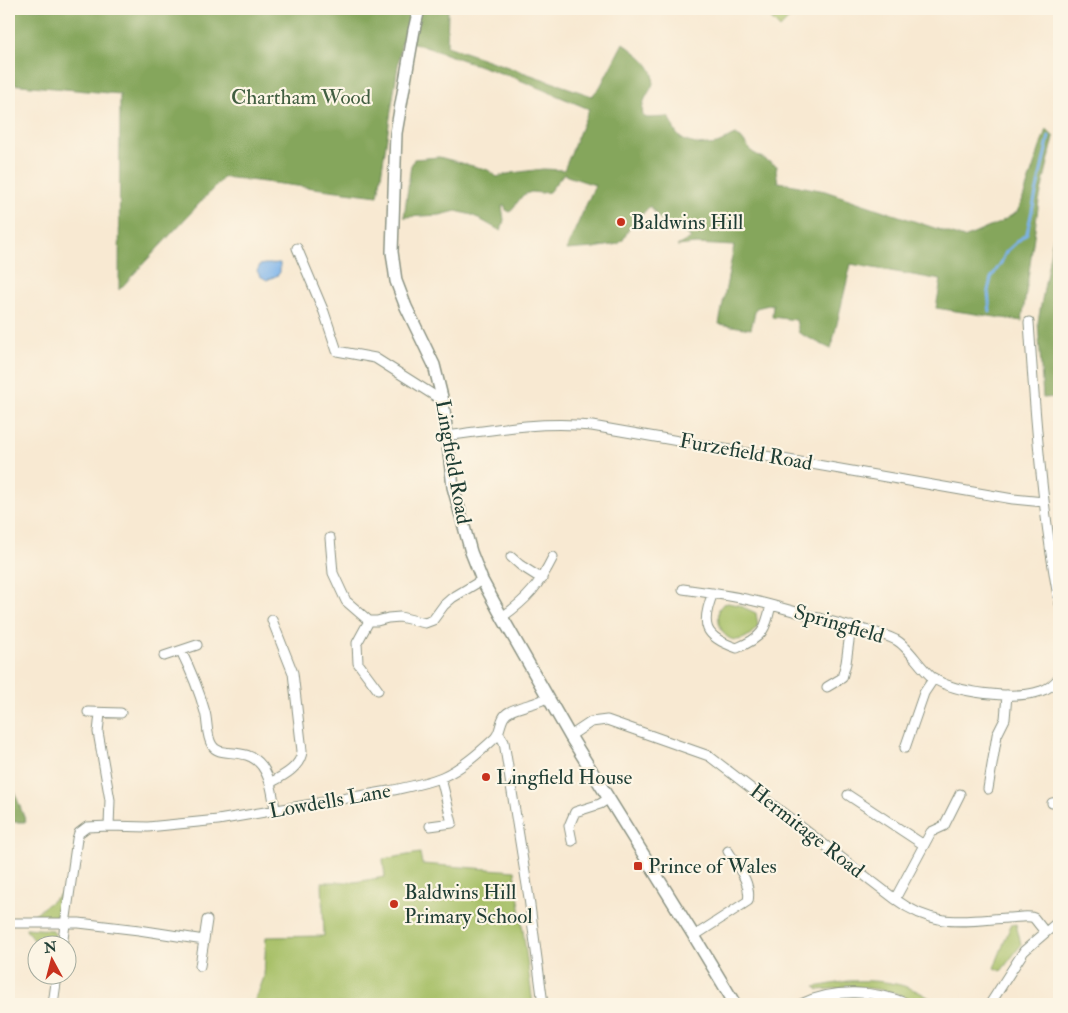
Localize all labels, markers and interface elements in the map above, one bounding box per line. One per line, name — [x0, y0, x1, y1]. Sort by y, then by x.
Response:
park label: Chartham Wood — [231, 84, 372, 111]
place label: Baldwins Hill — [631, 209, 744, 236]
marker: Baldwins Hill — [615, 216, 627, 228]
street label: Lingfield Road — [429, 397, 477, 527]
street label: Furzefield Road — [677, 427, 815, 477]
street label: Springfield — [791, 598, 888, 650]
place label: Lingfield House — [496, 764, 632, 791]
marker: Lingfield House — [480, 771, 492, 783]
street label: Lowdells Lane — [267, 777, 393, 825]
street label: Hermitage Road — [744, 778, 870, 885]
place label: Prince of Wales — [648, 853, 777, 880]
marker: Prince of Wales — [632, 860, 644, 872]
place label: Baldwins Hill Primary School — [404, 879, 533, 930]
marker: Baldwins Hill Primary School — [388, 898, 400, 910]
north arrow — [28, 936, 78, 986]
text: N — [42, 938, 58, 957]

